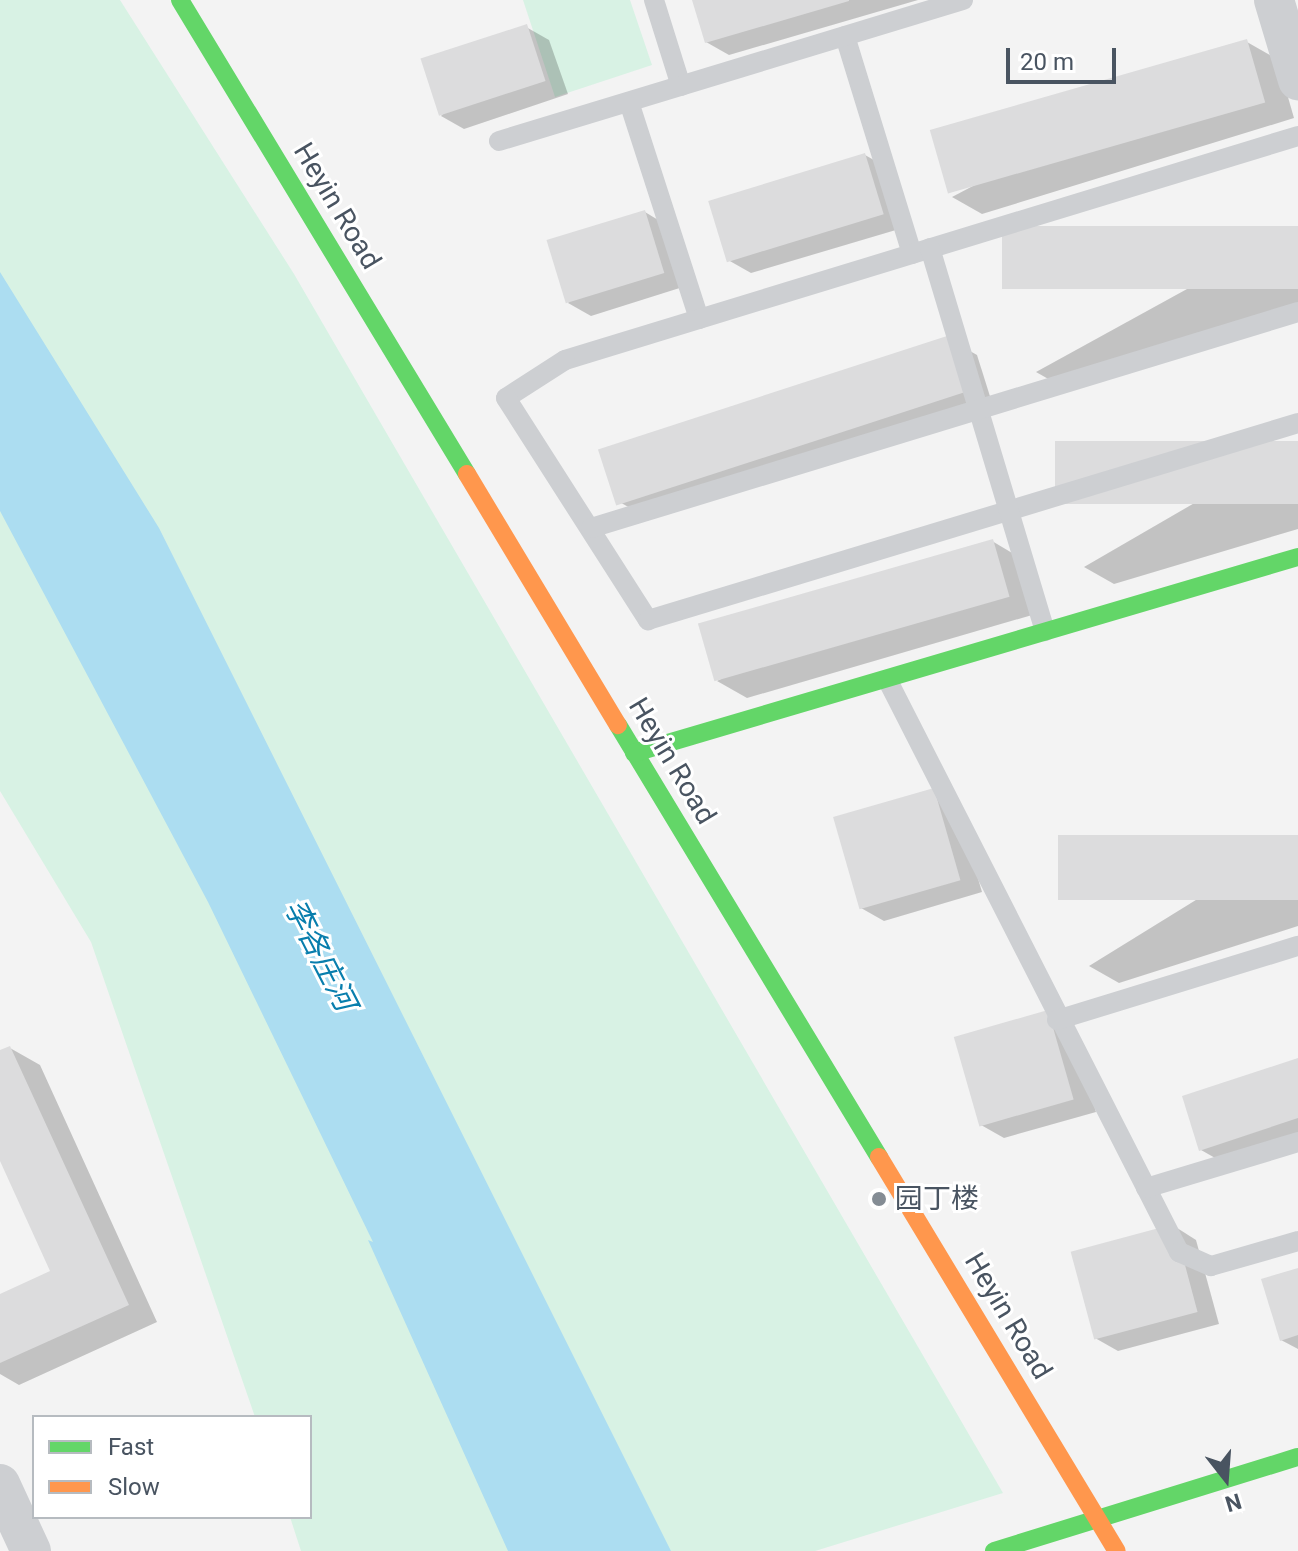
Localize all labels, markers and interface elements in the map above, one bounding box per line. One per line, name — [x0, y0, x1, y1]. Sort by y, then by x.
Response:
scale bar — [1010, 32, 1120, 82]
text: 20 m — [1020, 48, 1074, 76]
street label: Heyin Road — [286, 137, 388, 275]
street label: Heyin Road — [621, 692, 723, 830]
water label: 李各庄河 — [277, 893, 363, 1017]
place label: 园丁楼 — [895, 1182, 979, 1216]
marker: 园丁楼 — [870, 1190, 888, 1208]
street label: Heyin Road — [957, 1247, 1059, 1385]
legend — [32, 1415, 312, 1519]
text: Fast — [108, 1433, 154, 1461]
north arrow — [1186, 1439, 1266, 1519]
text: Slow — [108, 1473, 160, 1501]
text: N — [1222, 1488, 1244, 1517]

